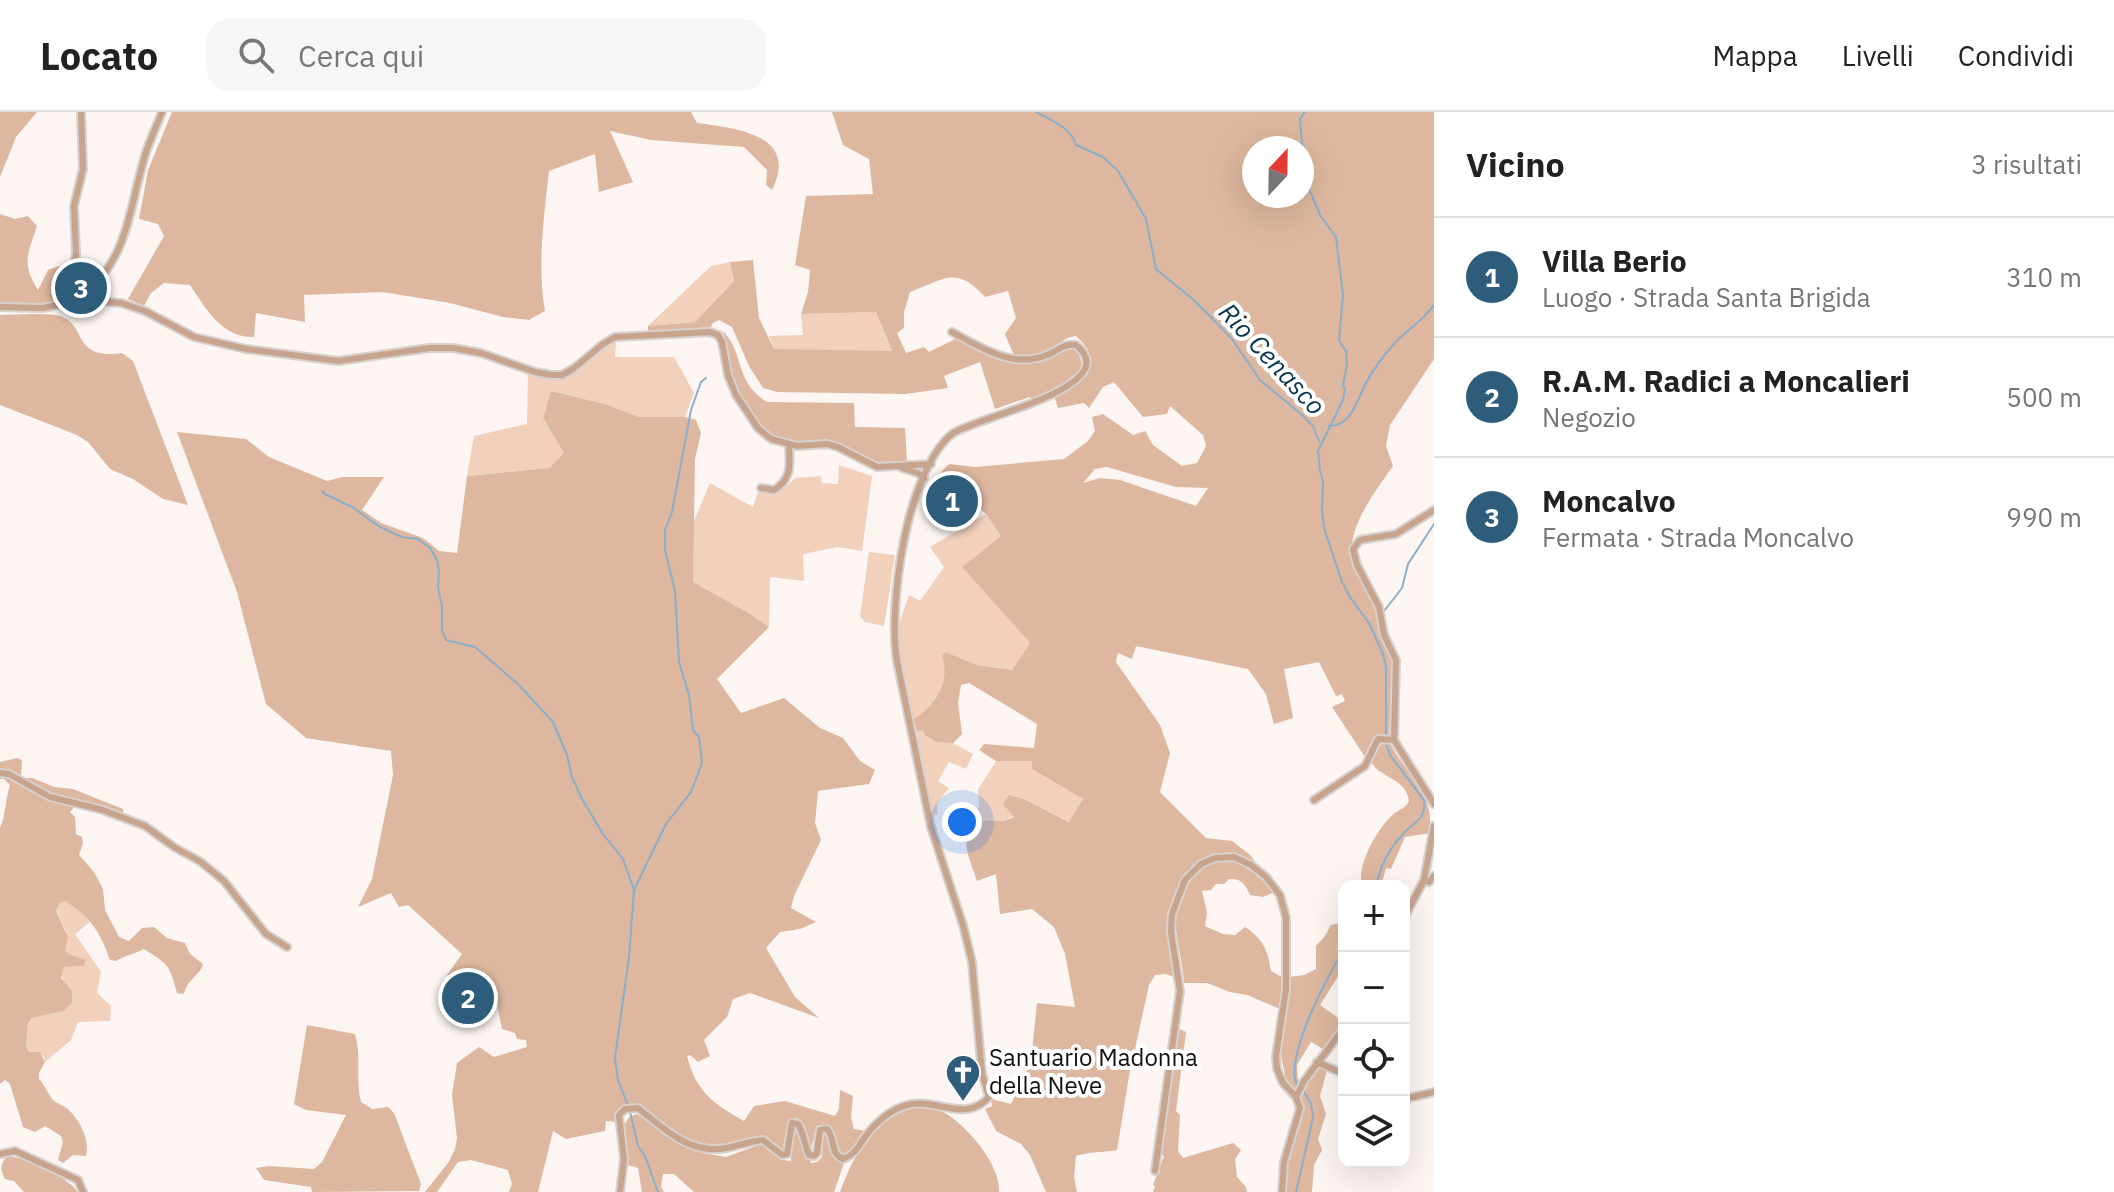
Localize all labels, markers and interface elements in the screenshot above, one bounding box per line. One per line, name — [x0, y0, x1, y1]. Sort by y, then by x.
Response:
search box — [206, 19, 766, 91]
text: Locato — [40, 31, 158, 80]
icon: search — [234, 33, 278, 77]
text: Cerca qui — [298, 36, 424, 75]
text: Mappa — [1713, 37, 1798, 74]
text: Livelli — [1842, 37, 1914, 74]
text: Condividi — [1958, 37, 2074, 74]
north arrow — [1242, 136, 1314, 208]
text: Vicino — [1466, 142, 1565, 186]
text: 3 risultati — [1971, 147, 2082, 181]
text: Villa Berio — [1542, 241, 1687, 280]
pin: 3 — [55, 258, 107, 318]
text: 1 — [1484, 260, 1500, 294]
text: 310 m — [2006, 260, 2082, 294]
text: Luogo · Strada Santa Brigida — [1542, 280, 1871, 314]
water label: Rio Cenasco — [1212, 295, 1333, 422]
text: R.A.M. Radici a Moncalieri — [1542, 361, 1910, 400]
text: 2 — [1484, 380, 1500, 414]
text: 500 m — [2006, 380, 2082, 414]
text: Negozio — [1542, 400, 1636, 434]
pin: 1 — [926, 471, 978, 531]
text: Moncalvo — [1542, 481, 1676, 520]
text: 3 — [1484, 500, 1500, 534]
text: 990 m — [2006, 500, 2082, 534]
text: Fermata · Strada Moncalvo — [1542, 520, 1854, 554]
your location — [942, 802, 982, 842]
map controls — [1338, 880, 1410, 1168]
button: + — [1338, 880, 1410, 952]
button: − — [1338, 952, 1410, 1024]
pin: 2 — [442, 968, 494, 1028]
button: locate — [1338, 1024, 1410, 1096]
place label: Santuario Madonna della Neve — [989, 1041, 1198, 1101]
church icon: Santuario Madonna della Neve — [944, 1053, 982, 1103]
button: layers — [1338, 1096, 1410, 1168]

